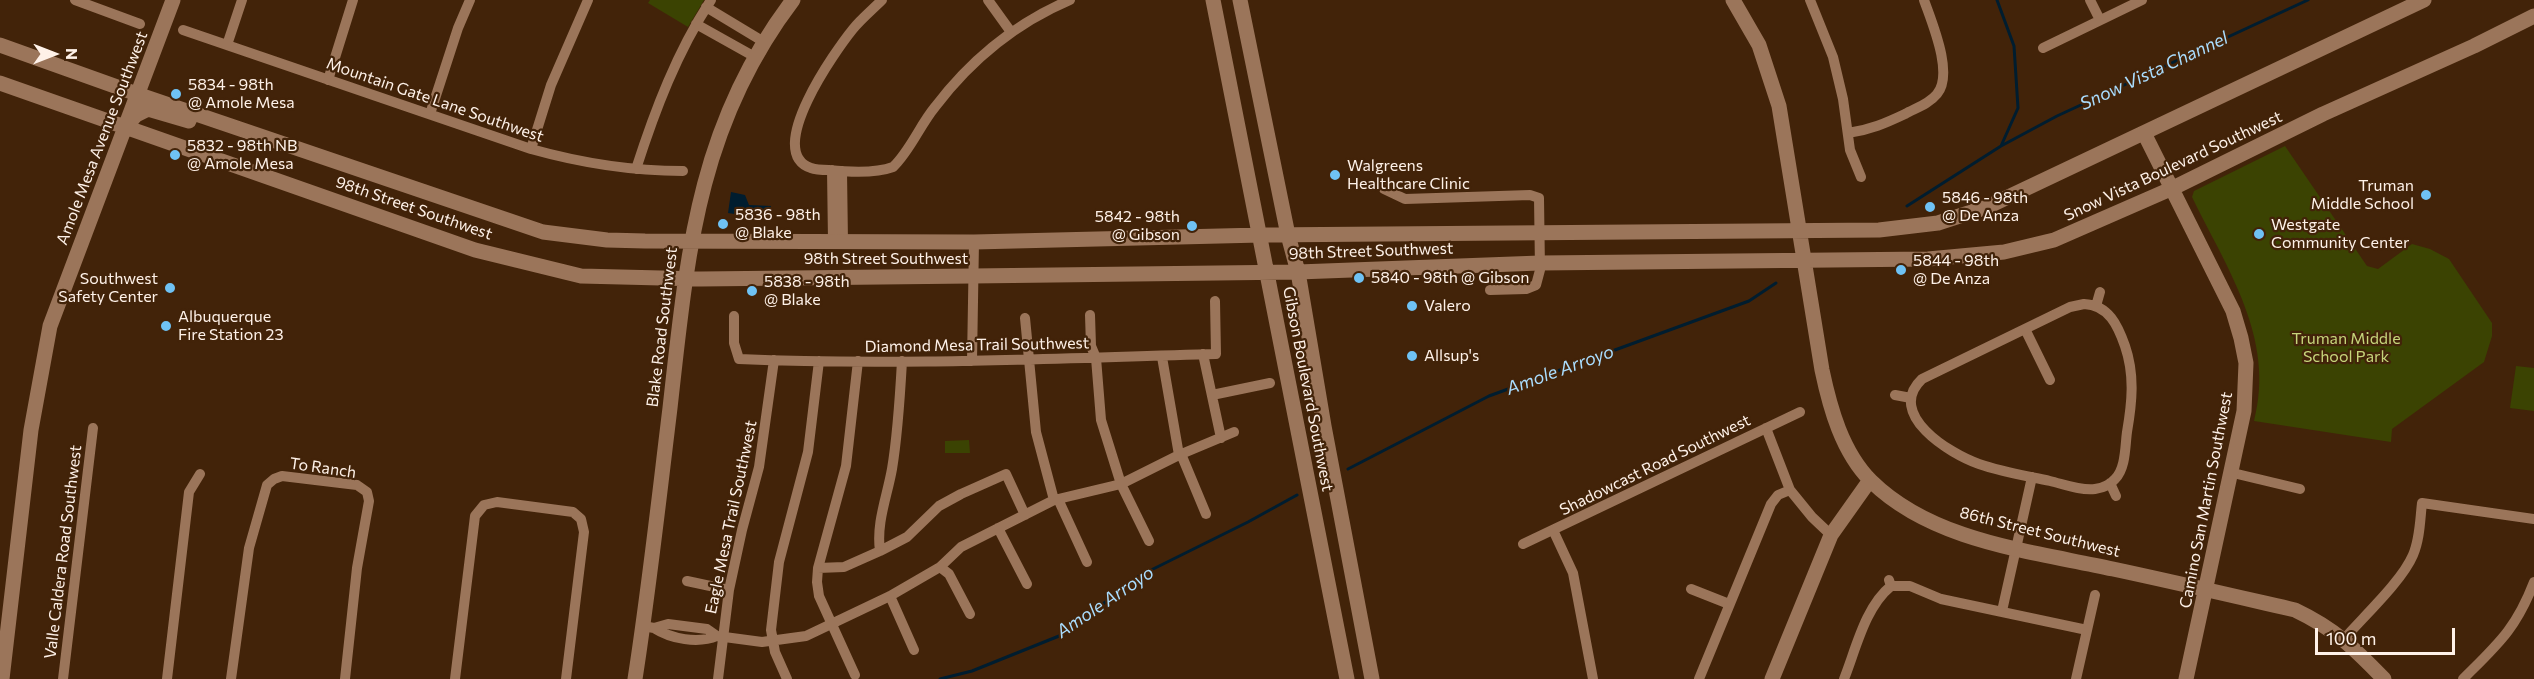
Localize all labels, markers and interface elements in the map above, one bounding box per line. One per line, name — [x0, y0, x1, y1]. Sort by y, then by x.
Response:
north arrow — [24, 24, 84, 84]
water label: Snow Vista Channel — [2076, 27, 2232, 115]
street label: Amole Mesa Avenue Southwest — [52, 29, 152, 247]
text: N — [63, 48, 82, 60]
street label: Mountain Gate Lane Southwest — [324, 54, 546, 146]
place label: 5834 - 98th @ Amole Mesa — [188, 75, 295, 113]
marker: 5834 - 98th @ Amole Mesa — [169, 87, 183, 101]
street label: Snow Vista Boulevard Southwest — [2061, 107, 2285, 225]
place label: 5832 - 98th NB @ Amole Mesa — [187, 136, 297, 174]
marker: 5832 - 98th NB @ Amole Mesa — [168, 148, 182, 162]
place label: Walgreens Healthcare Clinic — [1347, 156, 1470, 194]
marker: Walgreens Healthcare Clinic — [1328, 168, 1342, 182]
street label: 98th Street Southwest — [333, 172, 495, 244]
place label: Truman Middle School — [2311, 176, 2414, 214]
place label: 5846 - 98th @ De Anza — [1942, 188, 2028, 226]
marker: Truman Middle School — [2419, 188, 2433, 202]
marker: 5846 - 98th @ De Anza — [1923, 200, 1937, 214]
place label: 5836 - 98th @ Blake — [735, 205, 821, 243]
place label: 5842 - 98th @ Gibson — [1095, 207, 1180, 245]
place label: Westgate Community Center — [2271, 215, 2409, 253]
marker: 5836 - 98th @ Blake — [716, 217, 730, 231]
marker: 5842 - 98th @ Gibson — [1185, 219, 1199, 233]
marker: Westgate Community Center — [2252, 227, 2266, 241]
street label: 98th Street Southwest — [1288, 239, 1454, 263]
street label: Blake Road Southwest — [643, 246, 681, 408]
street label: 98th Street Southwest — [804, 249, 968, 269]
place label: 5844 - 98th @ De Anza — [1913, 251, 1999, 289]
marker: 5844 - 98th @ De Anza — [1894, 263, 1908, 277]
place label: 5840 - 98th @ Gibson — [1371, 268, 1529, 288]
place label: Southwest Safety Center — [58, 269, 158, 307]
marker: 5840 - 98th @ Gibson — [1352, 271, 1366, 285]
place label: 5838 - 98th @ Blake — [764, 272, 850, 310]
marker: Southwest Safety Center — [163, 281, 177, 295]
marker: 5838 - 98th @ Blake — [745, 284, 759, 298]
street label: Gibson Boulevard Southwest — [1279, 285, 1337, 493]
place label: Valero — [1424, 296, 1471, 316]
marker: Valero — [1405, 299, 1419, 313]
place label: Albuquerque Fire Station 23 — [178, 307, 284, 345]
marker: Albuquerque Fire Station 23 — [159, 319, 173, 333]
park label: Truman Middle School Park — [2291, 329, 2401, 367]
street label: Diamond Mesa Trail Southwest — [865, 333, 1089, 357]
water label: Amole Arroyo — [1503, 341, 1617, 399]
place label: Allsup's — [1424, 346, 1479, 366]
marker: Allsup's — [1405, 349, 1419, 363]
street label: Camino San Martin Southwest — [2176, 390, 2236, 610]
street label: Shadowcast Road Southwest — [1557, 410, 1753, 520]
street label: Eagle Mesa Trail Southwest — [701, 418, 761, 616]
street label: Valle Caldera Road Southwest — [40, 444, 86, 660]
street label: To Ranch — [289, 454, 357, 482]
street label: 86th Street Southwest — [1958, 503, 2122, 561]
water label: Amole Arroyo — [1052, 561, 1158, 643]
scale bar — [2318, 616, 2458, 654]
text: 100 m — [2326, 627, 2376, 649]

